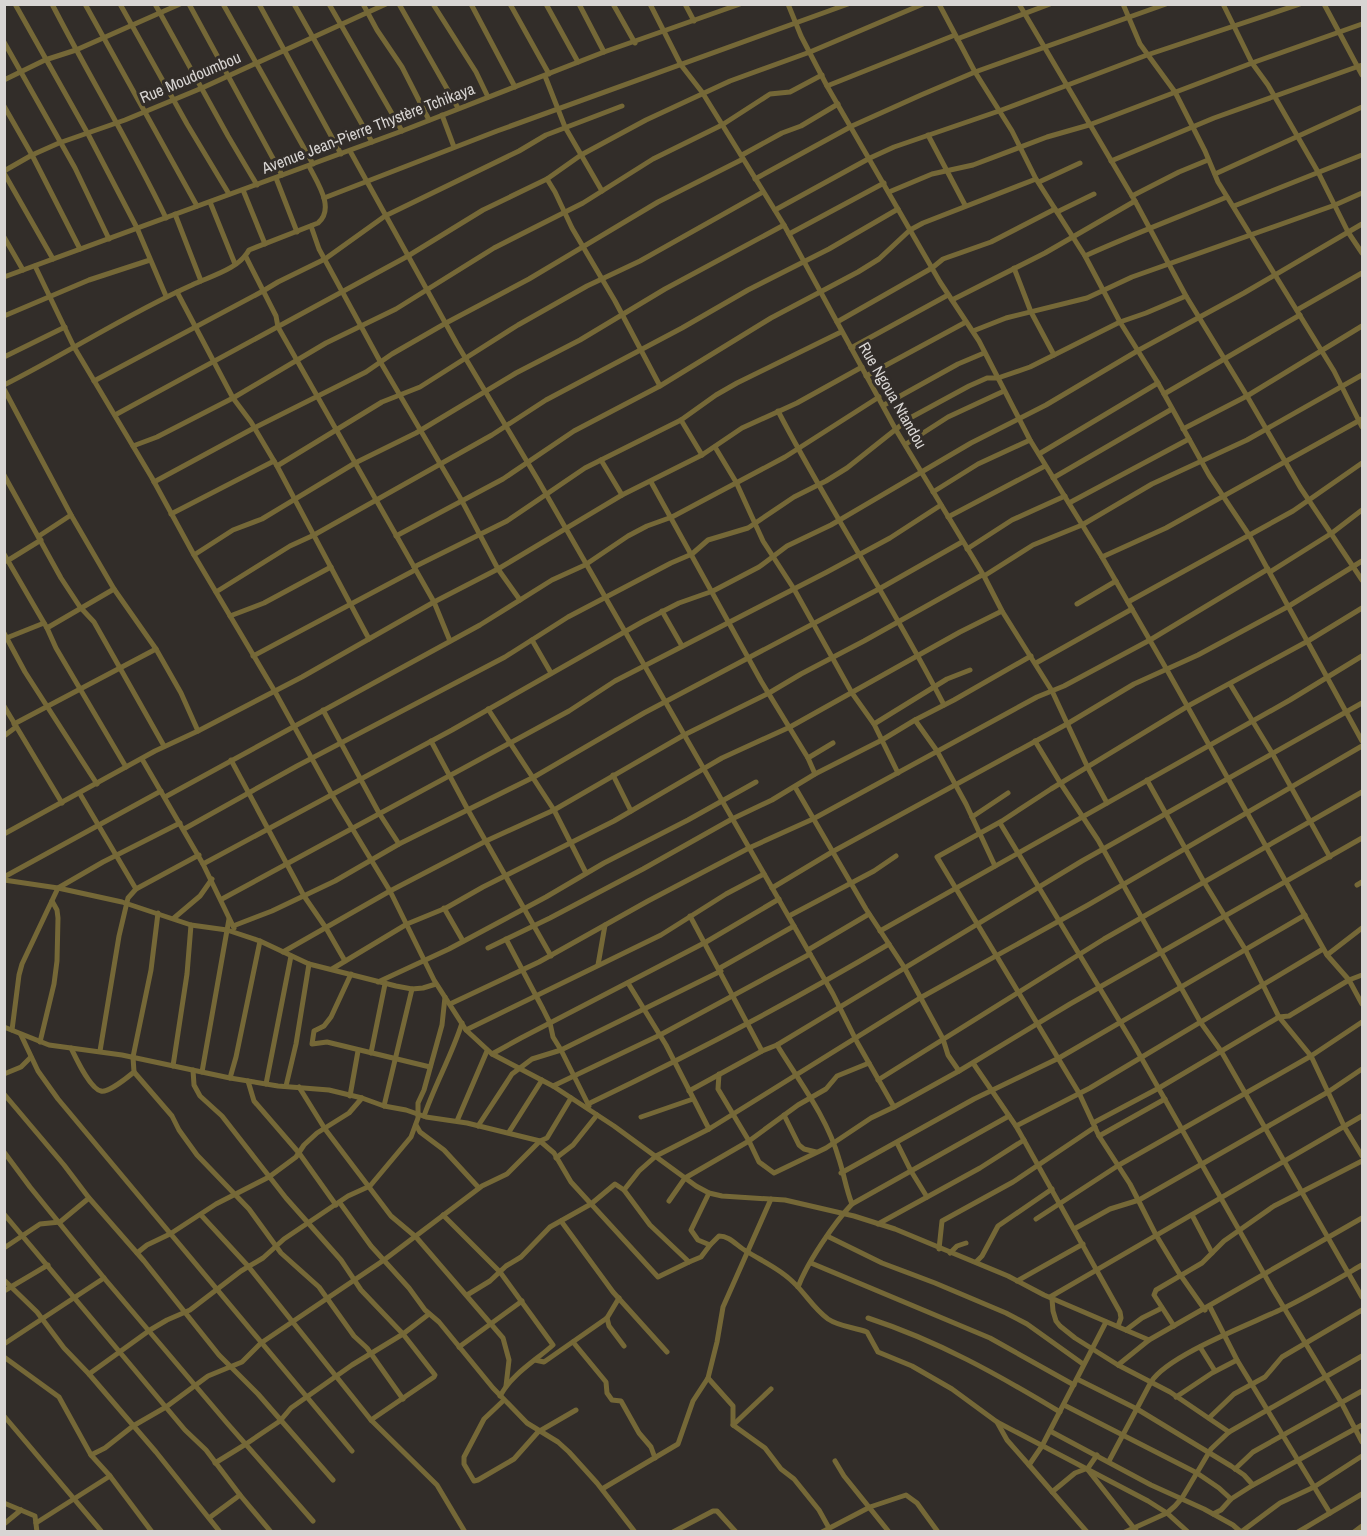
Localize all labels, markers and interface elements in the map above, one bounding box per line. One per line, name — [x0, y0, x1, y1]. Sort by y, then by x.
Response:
street label: Rue Moudoumbou — [136, 46, 244, 108]
street label: Avenue Jean-Pierre Thystère Tchikaya — [258, 77, 478, 179]
street label: Rue Ngoua Ntandou — [854, 338, 932, 452]

